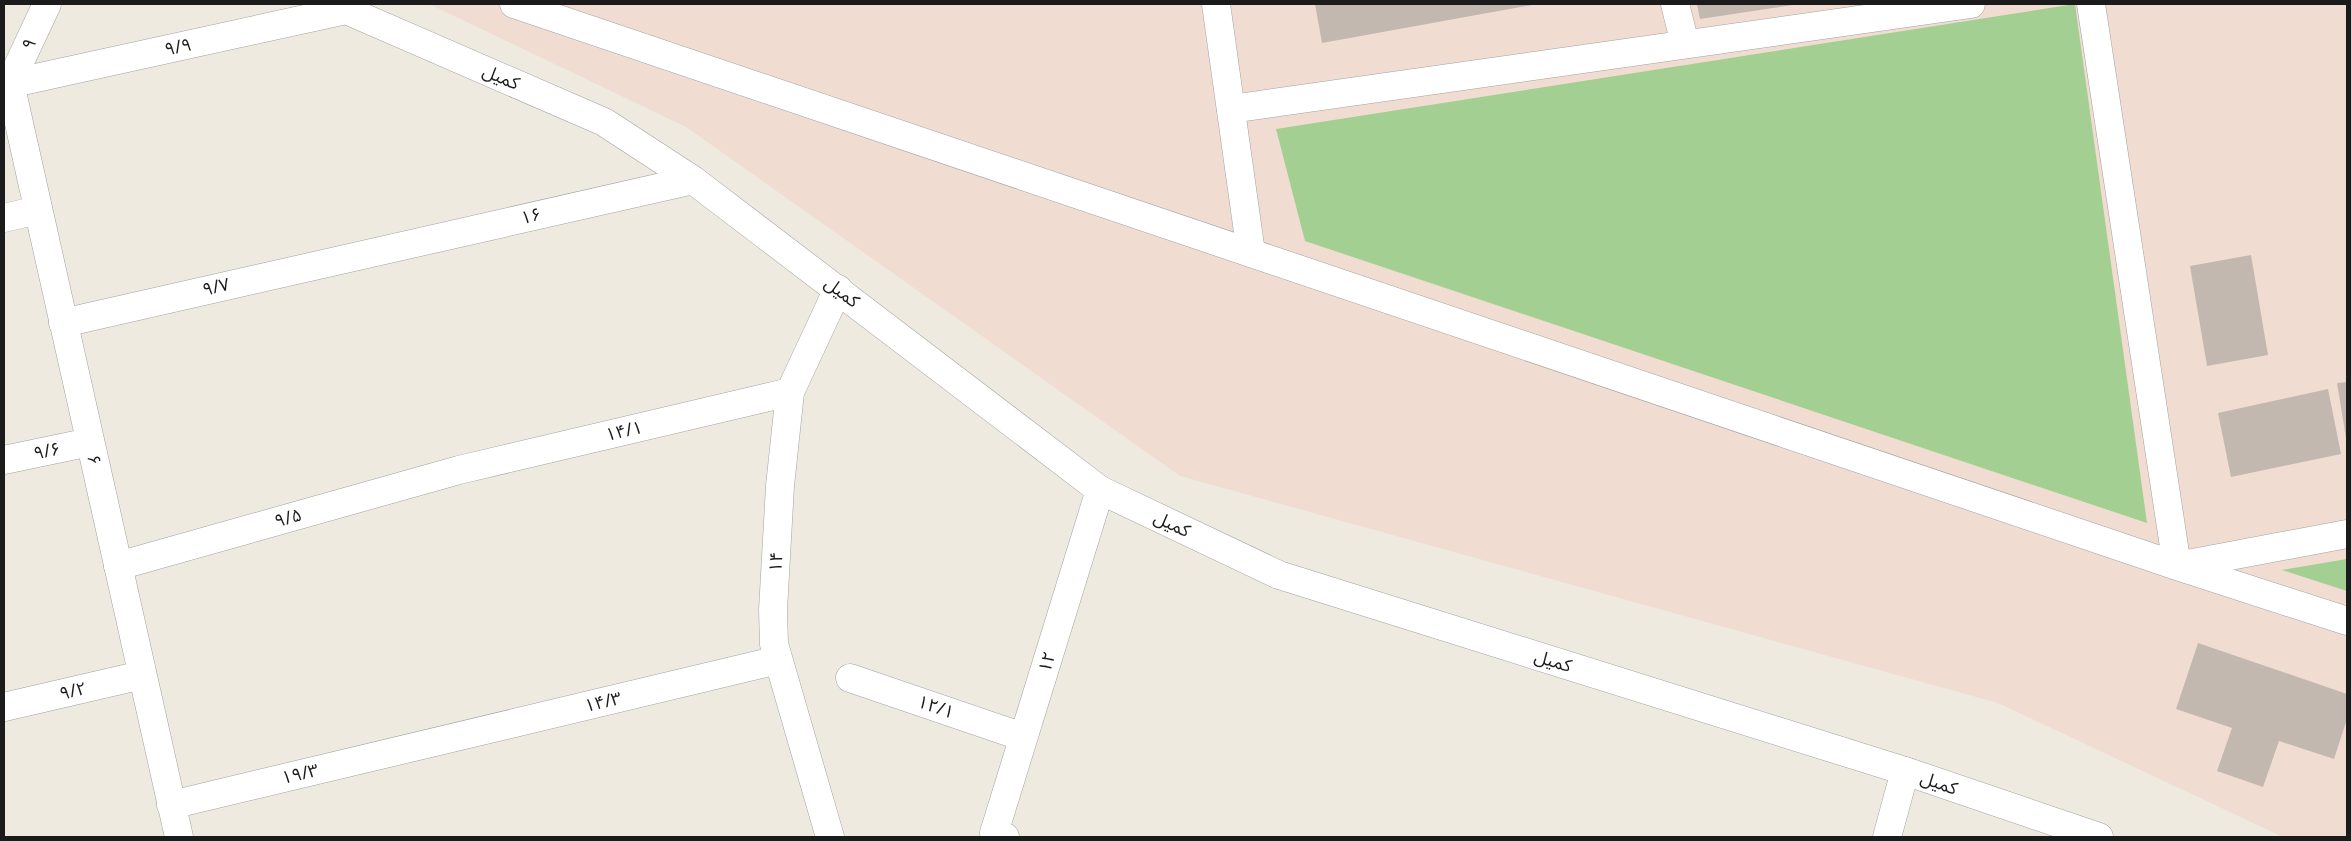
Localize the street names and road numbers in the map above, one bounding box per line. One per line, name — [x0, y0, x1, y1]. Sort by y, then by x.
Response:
street label: ۹/۹ — [162, 31, 194, 61]
street label: ۹ — [15, 34, 41, 53]
street label: کمیل — [479, 58, 524, 95]
street label: ۱۶ — [518, 201, 544, 229]
street label: کمیل — [820, 270, 865, 312]
street label: ۹/۷ — [200, 271, 232, 301]
street label: ۱۴/۱ — [603, 414, 645, 446]
street label: ۹/۶ — [31, 435, 63, 465]
street label: ۶ — [82, 452, 108, 467]
street label: ۹/۵ — [271, 502, 304, 532]
street label: کمیل — [1150, 504, 1195, 542]
street label: ۱۴ — [762, 551, 788, 573]
street label: کمیل — [1532, 643, 1575, 677]
street label: ۱۲ — [1032, 648, 1061, 675]
street label: ۹/۲ — [57, 675, 89, 705]
street label: ۱۴/۳ — [582, 685, 624, 717]
street label: ۱۲/۱ — [915, 689, 958, 724]
street label: ۱۹/۳ — [279, 757, 321, 789]
street label: کمیل — [1918, 765, 1962, 800]

